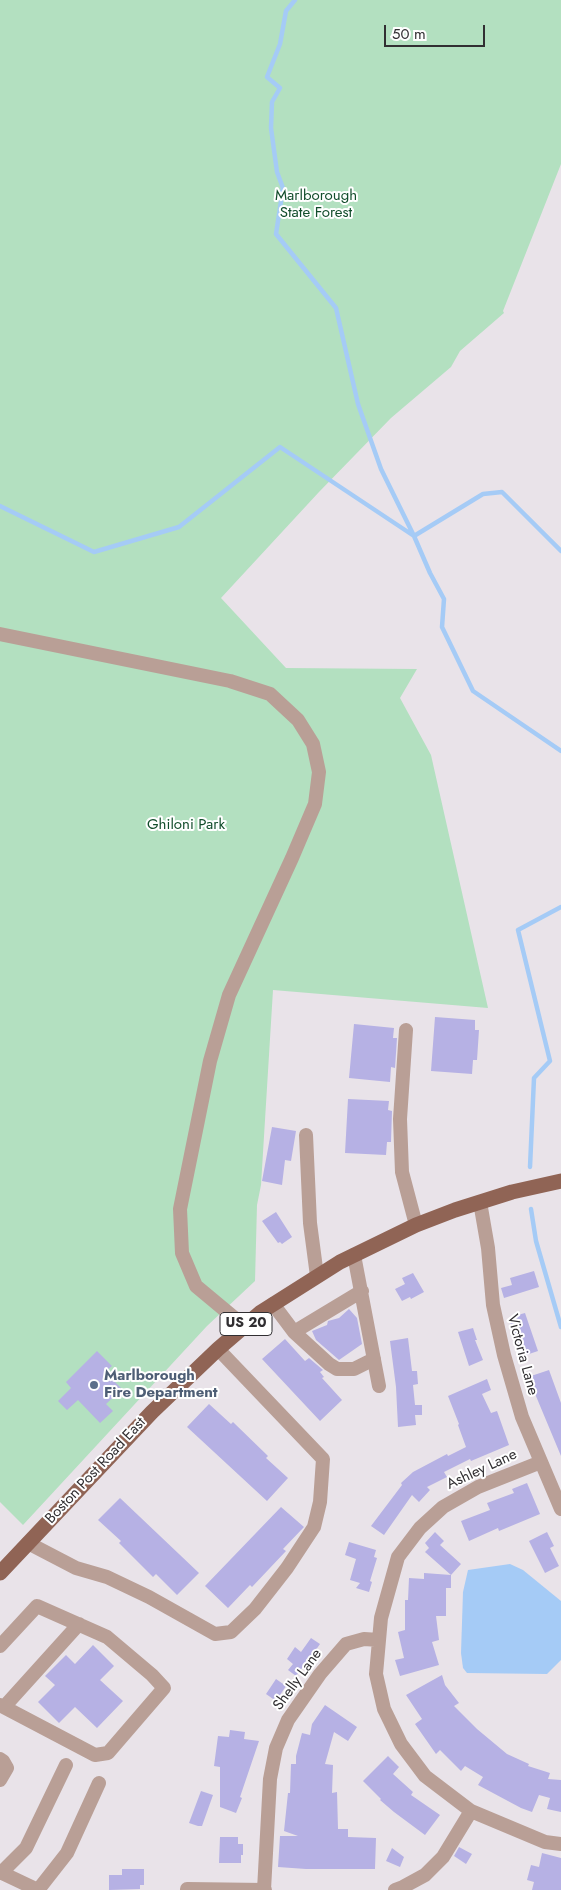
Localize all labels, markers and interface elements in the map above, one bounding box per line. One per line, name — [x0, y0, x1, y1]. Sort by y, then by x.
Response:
scale bar — [386, 15, 487, 47]
text: 50 m — [392, 23, 426, 45]
park label: Marlborough State Forest — [275, 187, 357, 222]
park label: Ghiloni Park — [147, 816, 225, 834]
road number: US 20 — [220, 1312, 272, 1336]
street label: Victoria Lane — [503, 1313, 541, 1397]
place label: Marlborough Fire Department — [104, 1367, 218, 1402]
marker: Marlborough Fire Department — [88, 1379, 100, 1391]
street label: Boston Post Road East — [42, 1414, 150, 1528]
street label: Ashley Lane — [444, 1446, 520, 1494]
street label: Shelly Lane — [270, 1646, 326, 1714]

